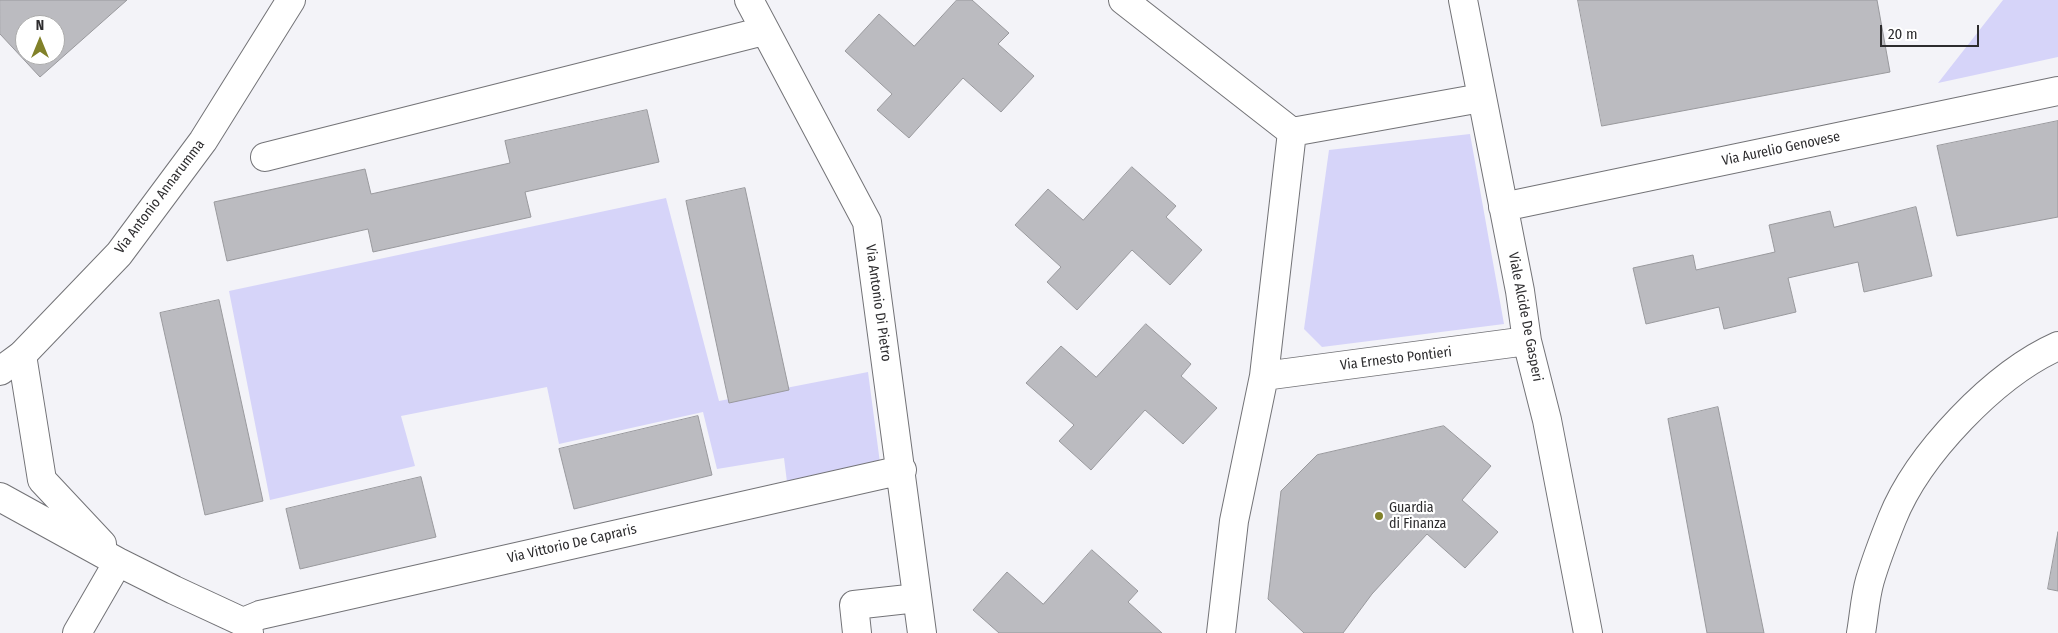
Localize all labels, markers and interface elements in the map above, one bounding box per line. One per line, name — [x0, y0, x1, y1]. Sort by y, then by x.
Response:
north arrow — [15, 15, 65, 65]
scale bar — [1883, 15, 1982, 47]
text: N — [36, 17, 44, 34]
text: 20 m — [1888, 25, 1918, 43]
street label: Via Aurelio Genovese — [1720, 128, 1842, 170]
street label: Via Antonio Annarumma — [112, 137, 208, 257]
street label: Via Antonio Di Pietro — [861, 243, 895, 363]
street label: Viale Alcide De Gasperi — [1504, 251, 1546, 383]
street label: Via Ernesto Pontieri — [1339, 344, 1453, 374]
place label: Guardia di Finanza — [1389, 500, 1446, 532]
marker: Guardia di Finanza — [1373, 510, 1385, 522]
street label: Via Vittorio De Capraris — [506, 521, 638, 567]

